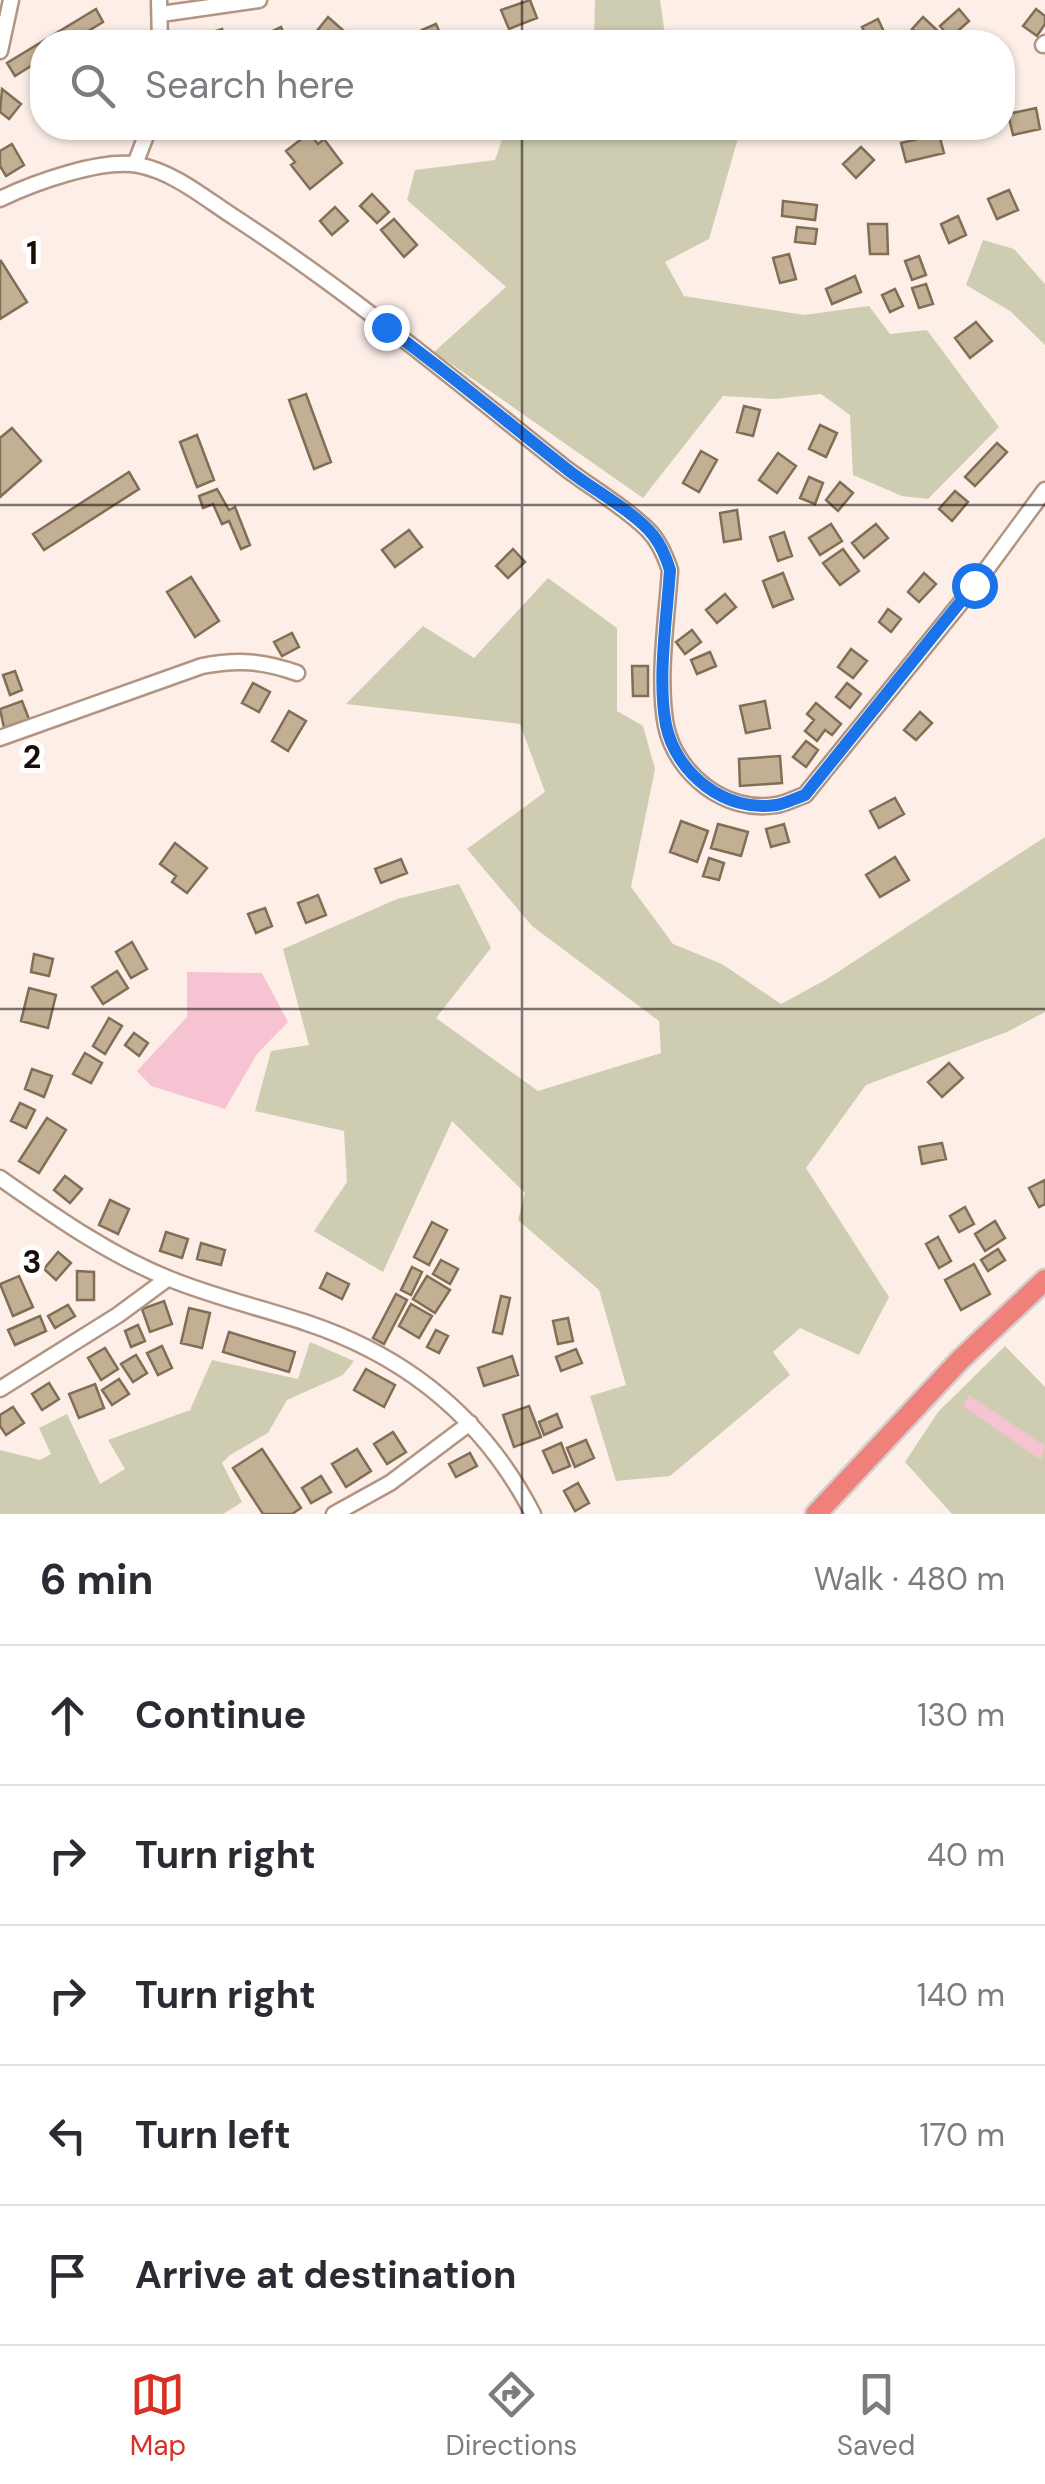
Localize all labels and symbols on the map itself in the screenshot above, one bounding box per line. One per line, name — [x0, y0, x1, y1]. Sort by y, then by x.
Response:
text: 1 — [26, 232, 38, 274]
route end — [364, 305, 410, 351]
route start — [952, 563, 998, 609]
text: 2 — [23, 736, 41, 778]
text: 3 — [22, 1241, 42, 1283]

